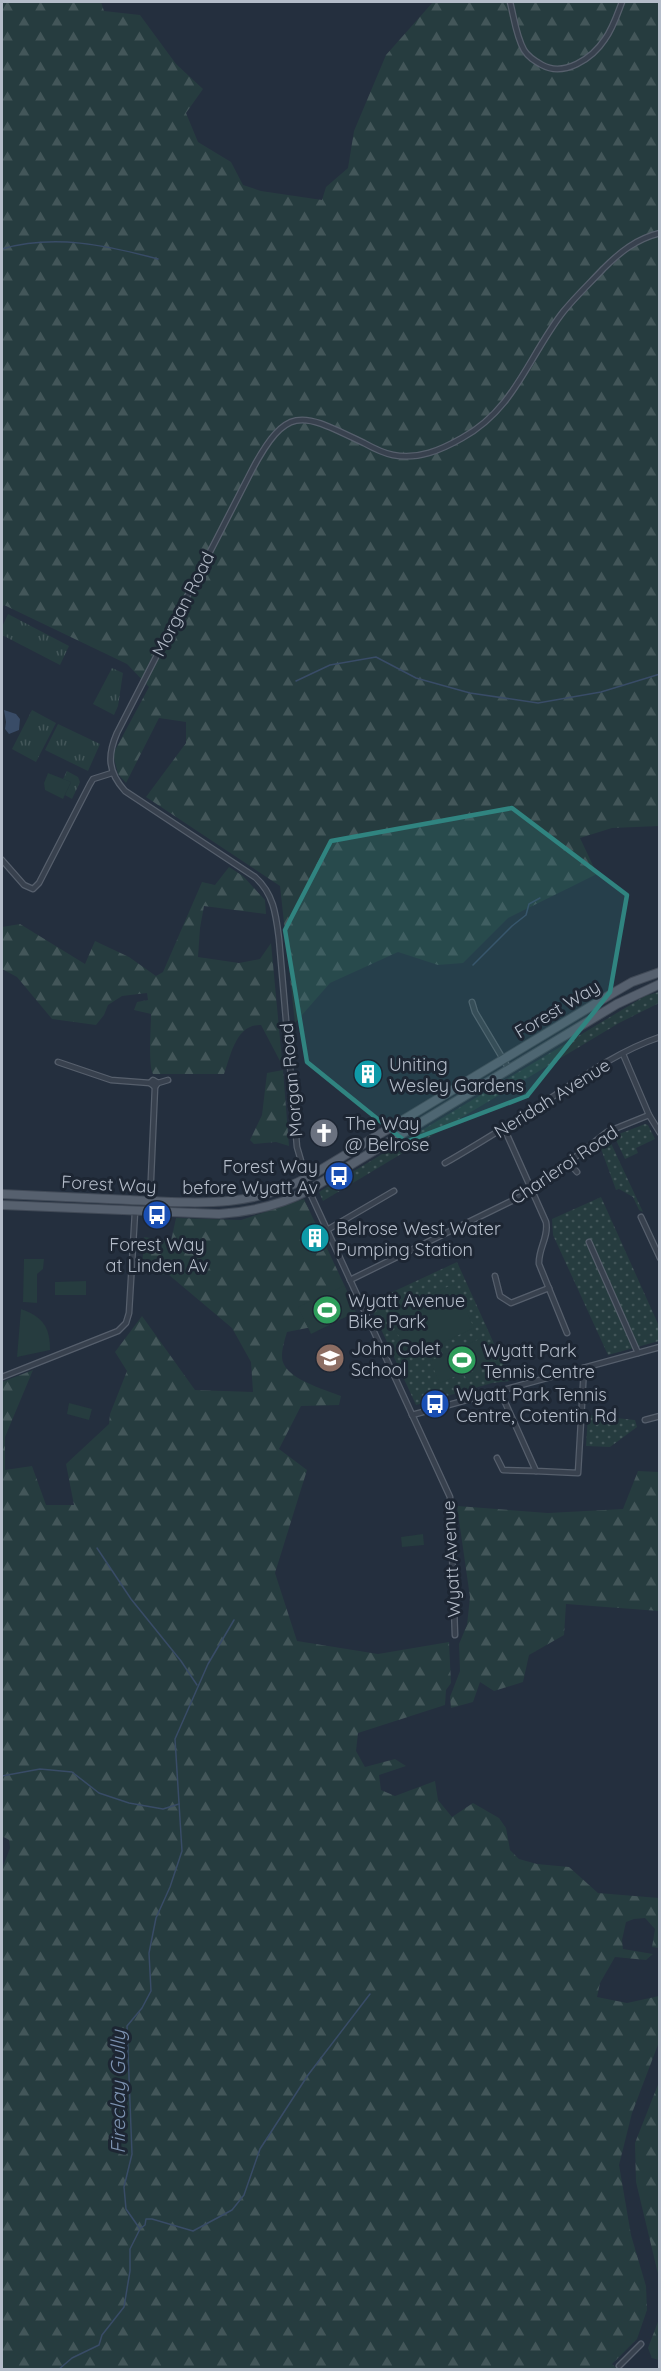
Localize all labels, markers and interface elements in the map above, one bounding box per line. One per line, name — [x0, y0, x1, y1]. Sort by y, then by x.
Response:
street label: Morgan Road — [147, 548, 219, 660]
street label: Forest Way — [510, 975, 604, 1043]
street label: Morgan Road — [275, 1022, 307, 1138]
place label: Uniting Wesley Gardens — [389, 1053, 524, 1097]
street label: Neridah Avenue — [490, 1053, 614, 1143]
building icon: Uniting Wesley Gardens — [352, 1058, 384, 1090]
place label: The Way @ Belrose — [345, 1112, 429, 1156]
church icon: The Way @ Belrose — [308, 1117, 340, 1149]
street label: Charleroi Road — [506, 1121, 622, 1209]
place label: Forest Way before Wyatt Av — [182, 1155, 318, 1199]
bus stop icon: Forest Way before Wyatt Av — [323, 1160, 355, 1192]
street label: Forest Way — [61, 1170, 157, 1198]
bus stop icon: Forest Way at Linden Av — [141, 1199, 173, 1231]
place label: Belrose West Water Pumping Station — [336, 1217, 501, 1261]
building icon: Belrose West Water Pumping Station — [299, 1222, 331, 1254]
place label: Forest Way at Linden Av — [106, 1233, 208, 1277]
place label: Wyatt Avenue Bike Park — [348, 1289, 465, 1333]
sports icon: Wyatt Avenue Bike Park — [311, 1294, 343, 1326]
place label: John Colet School — [351, 1337, 441, 1381]
place label: Wyatt Park Tennis Centre — [483, 1339, 595, 1383]
school or university icon: John Colet School — [314, 1342, 346, 1374]
sports icon: Wyatt Park Tennis Centre — [446, 1344, 478, 1376]
place label: Wyatt Park Tennis Centre, Cotentin Rd — [456, 1383, 617, 1427]
bus stop icon: Wyatt Park Tennis Centre, Cotentin Rd — [419, 1388, 451, 1420]
street label: Wyatt Avenue — [436, 1500, 466, 1618]
water label: Fireclay Gully — [105, 2029, 130, 2154]

